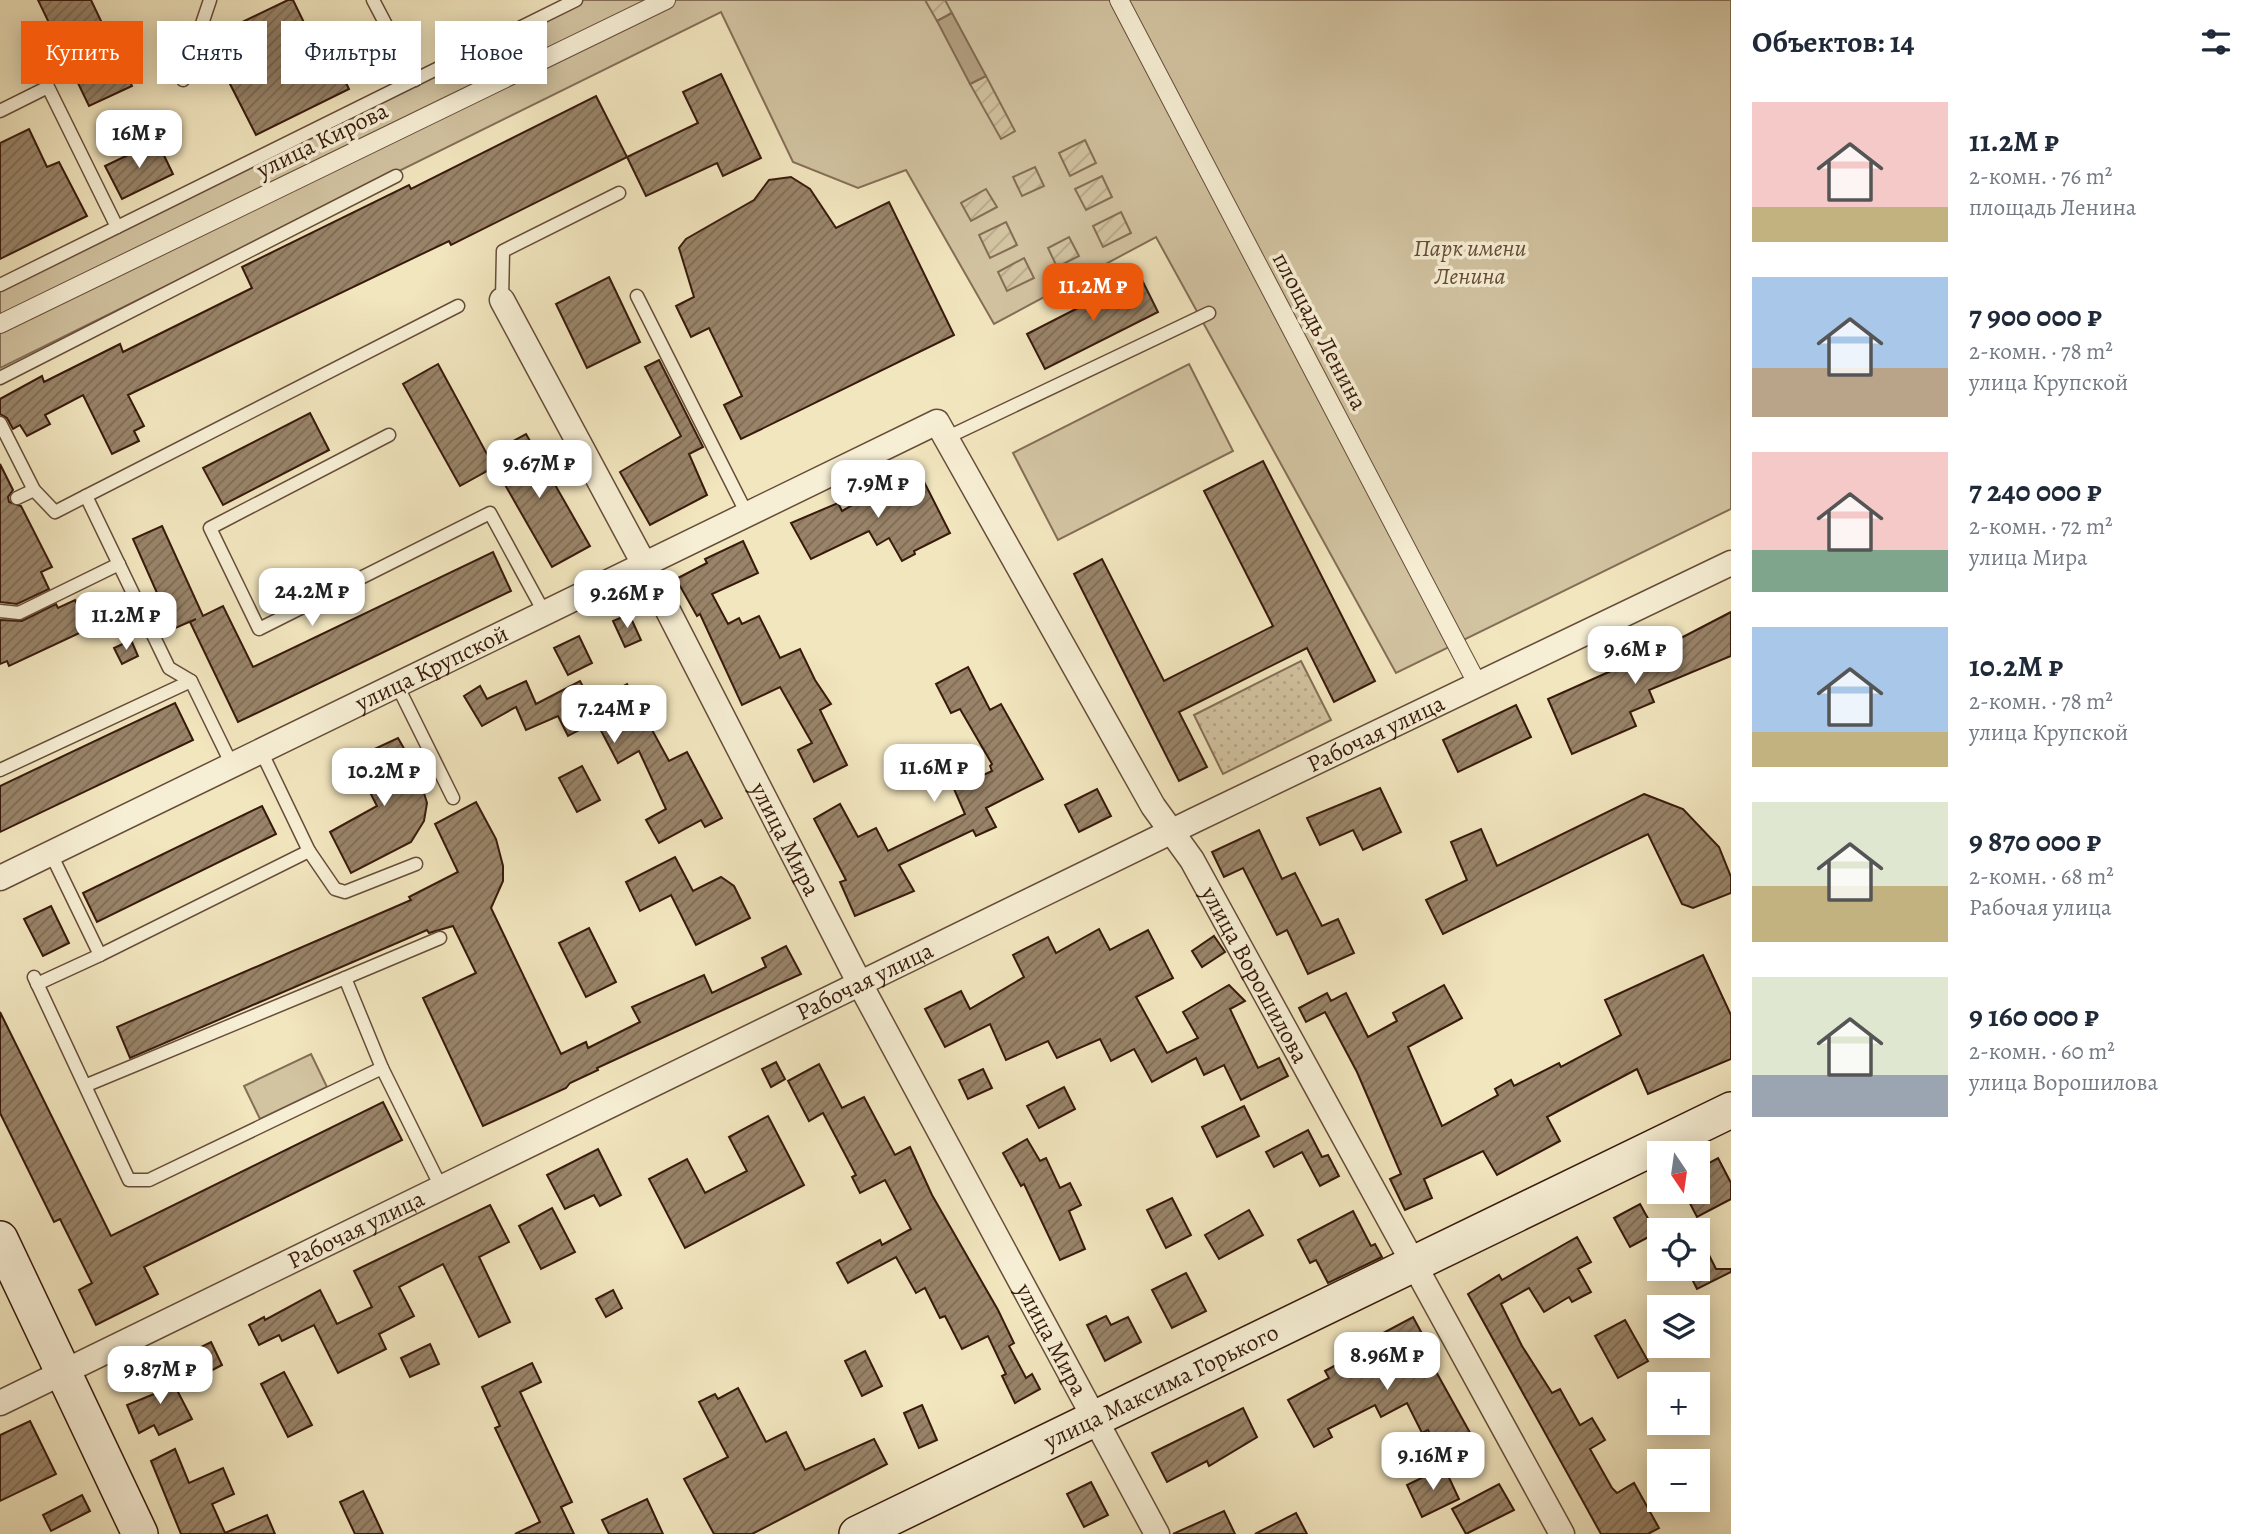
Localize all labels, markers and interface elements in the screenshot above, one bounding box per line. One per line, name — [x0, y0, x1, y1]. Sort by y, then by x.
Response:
chip: Купить — [21, 21, 143, 84]
chip: Снять — [157, 21, 267, 84]
chip: Фильтры — [281, 21, 421, 84]
chip: Новое — [435, 21, 547, 84]
text: Объектов: 14 — [1752, 22, 1914, 62]
icon: filters — [2197, 23, 2235, 61]
street label: улица Кирова — [250, 94, 393, 186]
pin: 16M ₽ — [90, 110, 188, 170]
text: 16M ₽ — [112, 117, 166, 148]
text: 11.2M ₽ — [1969, 121, 2059, 161]
icon: home — [1808, 130, 1892, 214]
text: 2-комн. · 76 m² — [1969, 161, 2112, 192]
text: площадь Ленина — [1969, 192, 2136, 223]
park label: Парк имени Ленина — [1413, 232, 1527, 292]
street label: площадь Ленина — [1265, 246, 1375, 416]
pin: 11.2M ₽ — [1028, 264, 1158, 323]
text: 11.2M ₽ — [1059, 270, 1127, 301]
text: 7 900 000 ₽ — [1969, 296, 2102, 336]
icon: home — [1808, 305, 1892, 389]
text: 2-комн. · 78 m² — [1969, 336, 2113, 367]
text: улица Крупской — [1969, 367, 2128, 398]
pin: 9.67M ₽ — [474, 440, 604, 500]
text: 9.67M ₽ — [503, 447, 575, 478]
pin: 7.9M ₽ — [821, 461, 935, 520]
text: 7.9M ₽ — [847, 467, 909, 498]
text: 7 240 000 ₽ — [1969, 471, 2102, 511]
icon: home — [1808, 480, 1892, 564]
text: 2-комн. · 72 m² — [1969, 511, 2113, 542]
text: улица Мира — [1969, 542, 2088, 573]
pin: 24.2M ₽ — [247, 568, 377, 628]
pin: 9.26M ₽ — [562, 570, 692, 630]
text: 24.2M ₽ — [275, 575, 349, 606]
text: 9.26M ₽ — [590, 577, 664, 608]
pin: 11.2M ₽ — [61, 592, 191, 652]
text: 11.2M ₽ — [92, 599, 160, 630]
street label: улица Крупской — [349, 617, 513, 719]
pin: 9.6M ₽ — [1578, 626, 1692, 686]
text: 9.6M ₽ — [1604, 633, 1666, 664]
text: 10.2M ₽ — [1969, 646, 2063, 686]
icon: home — [1808, 655, 1892, 739]
pin: 7.24M ₽ — [549, 686, 679, 745]
text: 2-комн. · 78 m² — [1969, 686, 2113, 717]
street label: Рабочая улица — [1302, 687, 1450, 780]
text: 7.24M ₽ — [577, 692, 651, 723]
text: улица Крупской — [1969, 717, 2128, 748]
pin: 11.6M ₽ — [869, 744, 999, 804]
pin: 10.2M ₽ — [319, 748, 449, 808]
text: 11.6M ₽ — [900, 751, 968, 782]
text: 10.2M ₽ — [348, 755, 420, 786]
street label: улица Мира — [742, 776, 828, 901]
text: 9 870 000 ₽ — [1969, 821, 2101, 861]
icon: home — [1808, 830, 1892, 914]
text: 2-комн. · 68 m² — [1969, 861, 2114, 892]
street label: улица Ворошилова — [1193, 880, 1316, 1069]
text: Рабочая улица — [1969, 892, 2112, 923]
street label: Рабочая улица — [791, 934, 939, 1028]
text: 9 160 000 ₽ — [1969, 996, 2099, 1036]
icon: home — [1808, 1005, 1892, 1089]
text: 2-комн. · 60 m² — [1969, 1036, 2115, 1067]
text: улица Ворошилова — [1969, 1067, 2158, 1098]
north arrow — [1647, 1141, 1710, 1204]
map controls — [1647, 1141, 1710, 1512]
street label: Рабочая улица — [282, 1182, 430, 1276]
button: locate — [1647, 1218, 1710, 1281]
street label: улица Мира — [1008, 1276, 1095, 1402]
button: layers — [1647, 1295, 1710, 1358]
street label: улица Максима Горького — [1037, 1316, 1284, 1457]
pin: 8.96M ₽ — [1322, 1332, 1452, 1392]
text: 8.96M ₽ — [1350, 1339, 1424, 1370]
pin: 9.87M ₽ — [95, 1346, 225, 1406]
text: 9.87M ₽ — [124, 1353, 196, 1384]
button: + — [1647, 1372, 1710, 1435]
pin: 9.16M ₽ — [1368, 1432, 1498, 1492]
text: 9.16M ₽ — [1398, 1439, 1468, 1470]
button: − — [1647, 1449, 1710, 1512]

